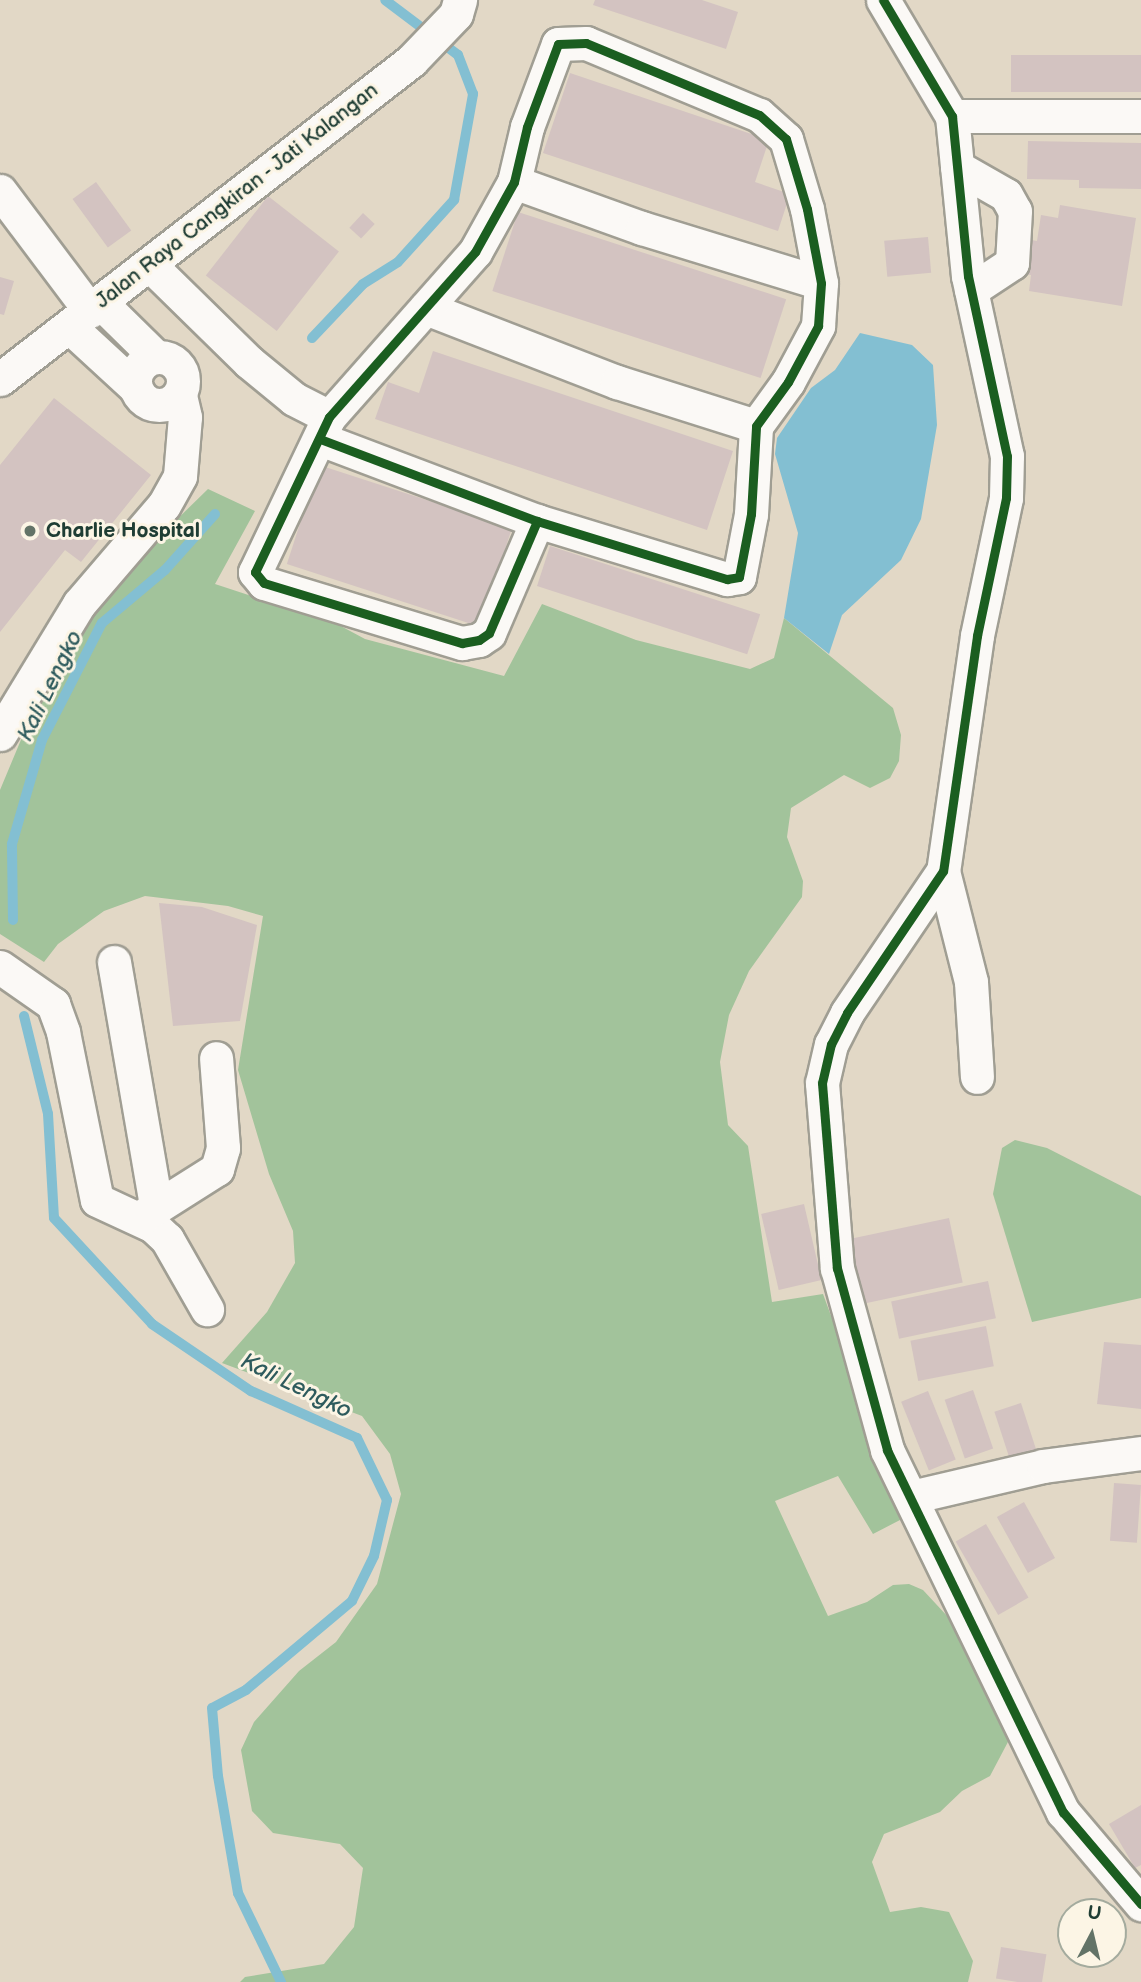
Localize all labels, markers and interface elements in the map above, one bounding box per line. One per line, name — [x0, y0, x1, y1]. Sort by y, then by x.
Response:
street label: Jalan Raya Cangkiran - Jati Kalangan — [90, 77, 384, 315]
place label: Charlie Hospital — [46, 518, 200, 544]
marker: Charlie Hospital — [20, 521, 40, 541]
water label: Kali Lengko — [11, 626, 89, 746]
water label: Kali Lengko — [236, 1347, 356, 1425]
north arrow — [1057, 1898, 1127, 1968]
text: U — [1086, 1901, 1102, 1926]

